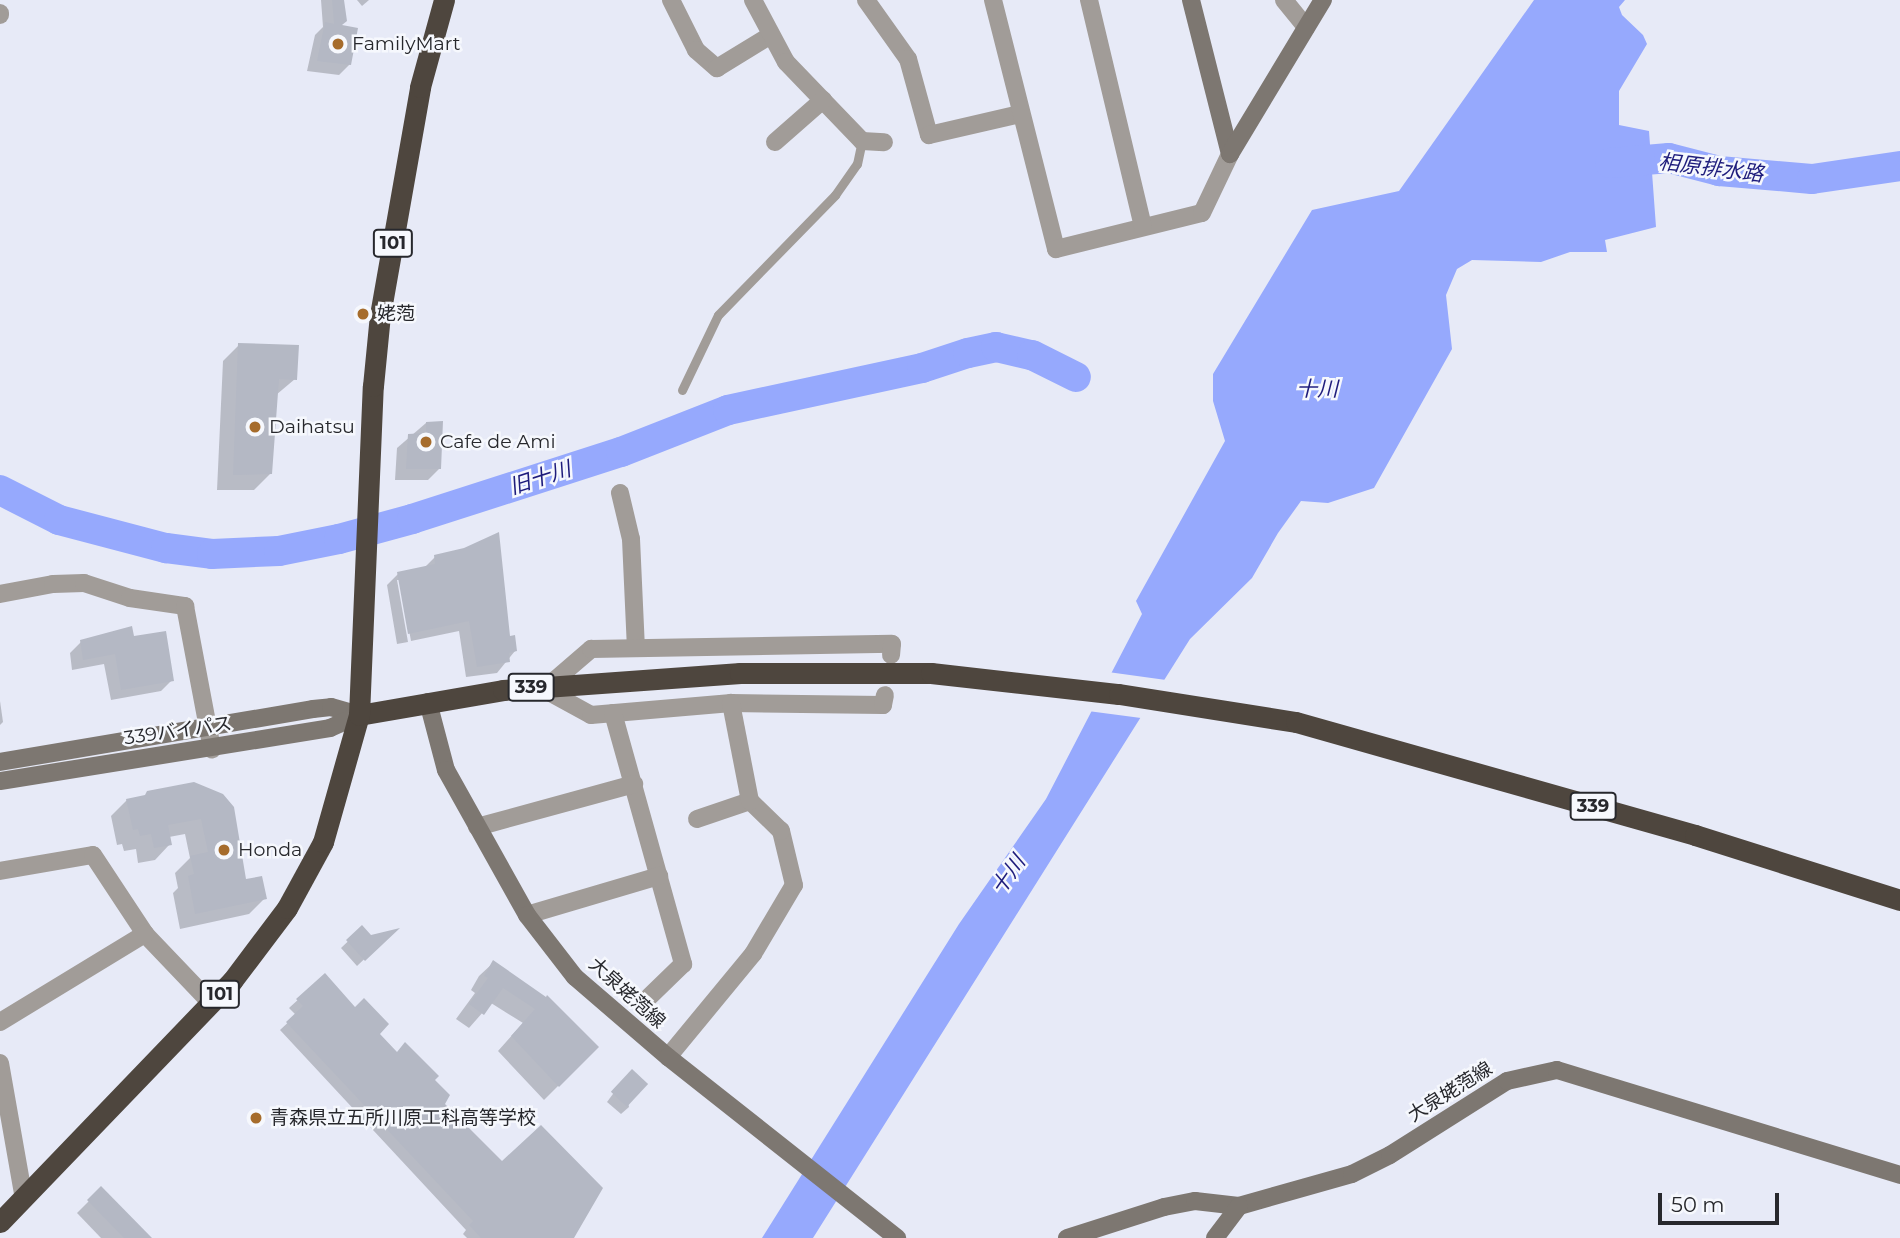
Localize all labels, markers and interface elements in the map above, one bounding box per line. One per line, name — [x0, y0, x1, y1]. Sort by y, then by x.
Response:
place label: FamilyMart — [352, 33, 460, 55]
marker: FamilyMart — [330, 36, 346, 52]
water label: 相原排水路 — [1657, 149, 1765, 187]
road number: 101 — [372, 229, 414, 258]
place label: 姥萢 — [377, 303, 415, 325]
marker: 姥萢 — [355, 306, 371, 322]
water label: 十川 — [1296, 376, 1338, 402]
place label: Daihatsu — [269, 416, 355, 438]
marker: Daihatsu — [247, 419, 263, 435]
place label: Cafe de Ami — [440, 431, 555, 453]
marker: Cafe de Ami — [418, 434, 434, 450]
water label: 旧十川 — [506, 456, 574, 500]
road number: 339 — [506, 672, 556, 702]
street label: 339バイパス — [122, 712, 234, 750]
road number: 339 — [1568, 792, 1618, 820]
place label: Honda — [238, 839, 302, 861]
marker: Honda — [216, 842, 232, 858]
water label: 十川 — [986, 851, 1030, 899]
street label: 大泉姥萢線 — [584, 953, 670, 1033]
road number: 101 — [199, 979, 241, 1009]
street label: 大泉姥萢線 — [1404, 1057, 1496, 1127]
place label: 青森県立五所川原工科高等学校 — [270, 1107, 536, 1129]
marker: 青森県立五所川原工科高等学校 — [248, 1110, 264, 1126]
scale bar — [1662, 1178, 1783, 1222]
text: 50 m — [1671, 1192, 1725, 1217]

